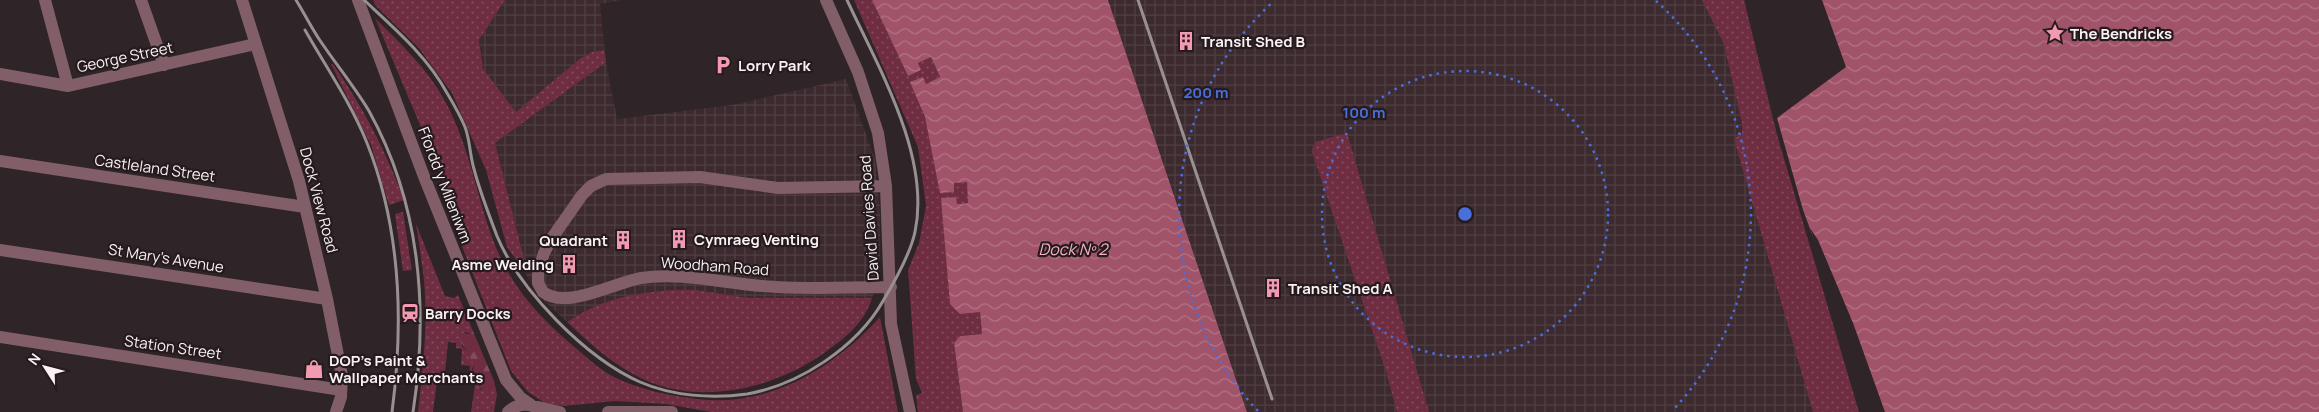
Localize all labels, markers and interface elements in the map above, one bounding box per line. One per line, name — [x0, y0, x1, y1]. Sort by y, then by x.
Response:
place icon: The Bendricks — [2044, 22, 2066, 44]
place label: The Bendricks — [2070, 23, 2172, 44]
building icon: Transit Shed B — [1175, 30, 1197, 52]
place label: Transit Shed B — [1201, 31, 1306, 52]
street label: George Street — [75, 37, 175, 77]
parking icon: Lorry Park — [712, 54, 734, 76]
place label: Lorry Park — [738, 55, 811, 76]
text: 200 m — [1183, 82, 1229, 103]
text: 100 m — [1343, 102, 1385, 123]
street label: Ffordd y Mileniwm — [413, 124, 477, 246]
street label: Dock View Road — [295, 145, 343, 255]
street label: Castleland Street — [93, 149, 217, 187]
street label: David Davies Road — [854, 155, 884, 281]
centre of rings — [1456, 205, 1474, 223]
building icon: Cymraeg Venting — [668, 228, 690, 250]
building icon: Quadrant — [612, 229, 634, 251]
place label: Cymraeg Venting — [694, 229, 819, 250]
place label: Quadrant — [539, 230, 608, 251]
street label: St Mary's Avenue — [107, 238, 226, 278]
water label: Dock Nº 2 — [1039, 238, 1109, 260]
street label: Woodham Road — [660, 252, 770, 280]
building icon: Asme Welding — [558, 253, 580, 275]
place label: Asme Welding — [451, 254, 554, 275]
building icon: Transit Shed A — [1262, 277, 1284, 299]
place label: Transit Shed A — [1288, 278, 1393, 299]
station icon: Barry Docks — [399, 302, 421, 324]
place label: Barry Docks — [425, 303, 511, 324]
street label: Station Street — [123, 330, 223, 364]
north arrow — [20, 342, 70, 392]
text: N — [23, 349, 45, 369]
place label: DOP's Paint & Wallpaper Merchants — [329, 350, 484, 388]
shop icon: DOP's Paint & Wallpaper Merchants — [303, 358, 325, 380]

